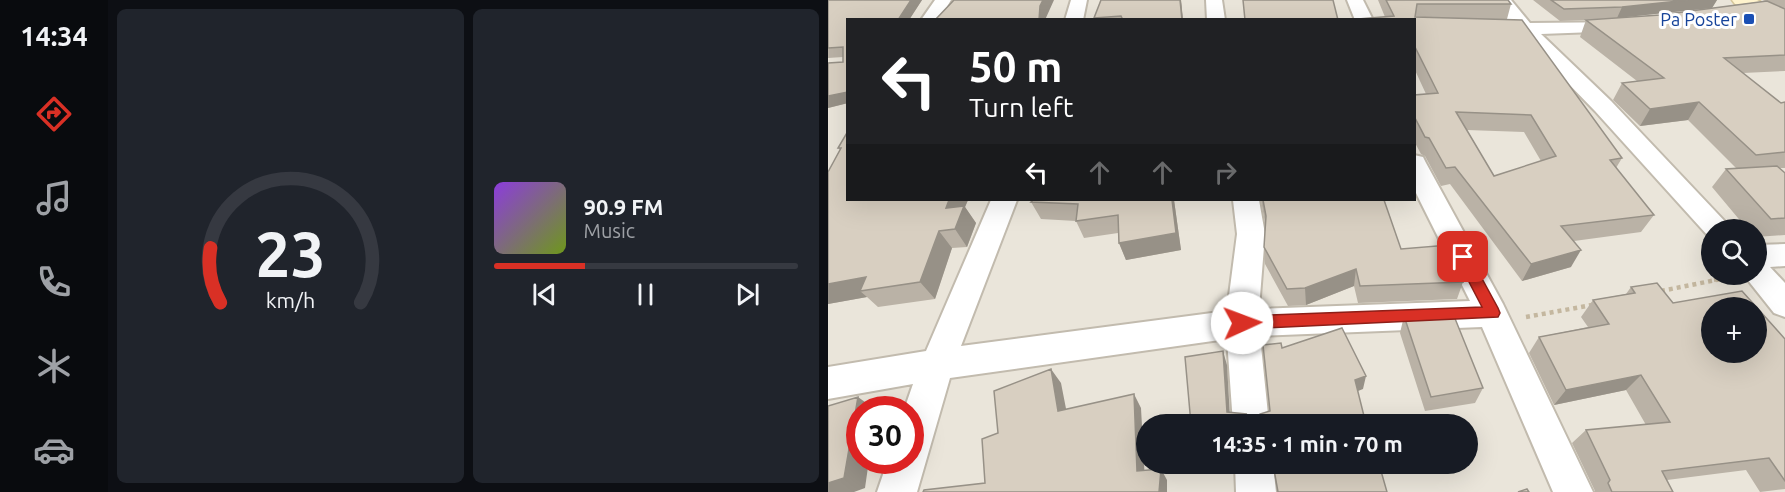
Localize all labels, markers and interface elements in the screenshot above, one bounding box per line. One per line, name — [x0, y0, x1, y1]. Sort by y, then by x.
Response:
place label: Pa Poster — [1660, 9, 1737, 29]
marker: Pa Poster — [1742, 12, 1756, 26]
text: 14:34 — [20, 21, 88, 51]
icon: left — [870, 42, 948, 120]
text: 50 m — [969, 43, 1063, 90]
text: Turn left — [969, 92, 1073, 122]
icon: directions — [33, 93, 75, 135]
icon: left — [1020, 156, 1053, 189]
icon: ahead — [1083, 156, 1116, 189]
icon: ahead — [1146, 156, 1179, 189]
icon: right — [1209, 156, 1242, 189]
icon: music — [33, 177, 75, 219]
text: 90.9 FM — [584, 194, 663, 219]
text: 23 — [255, 219, 325, 289]
text: Music — [584, 219, 635, 242]
map controls — [1701, 219, 1767, 363]
button: search — [1701, 219, 1767, 285]
pin — [1437, 231, 1488, 282]
icon: arrive — [1446, 240, 1479, 273]
icon: phone — [33, 261, 75, 303]
icon: previous — [528, 278, 561, 311]
icon: pause — [629, 278, 662, 311]
icon: next — [731, 278, 764, 311]
text: km/h — [265, 288, 315, 312]
position arrow — [1210, 291, 1274, 355]
button: + — [1701, 297, 1767, 363]
icon: climate — [33, 345, 75, 387]
speed limit sign: 30 — [846, 396, 924, 474]
icon: car — [33, 429, 75, 471]
text: 14:35 · 1 min · 70 m — [1211, 431, 1403, 456]

